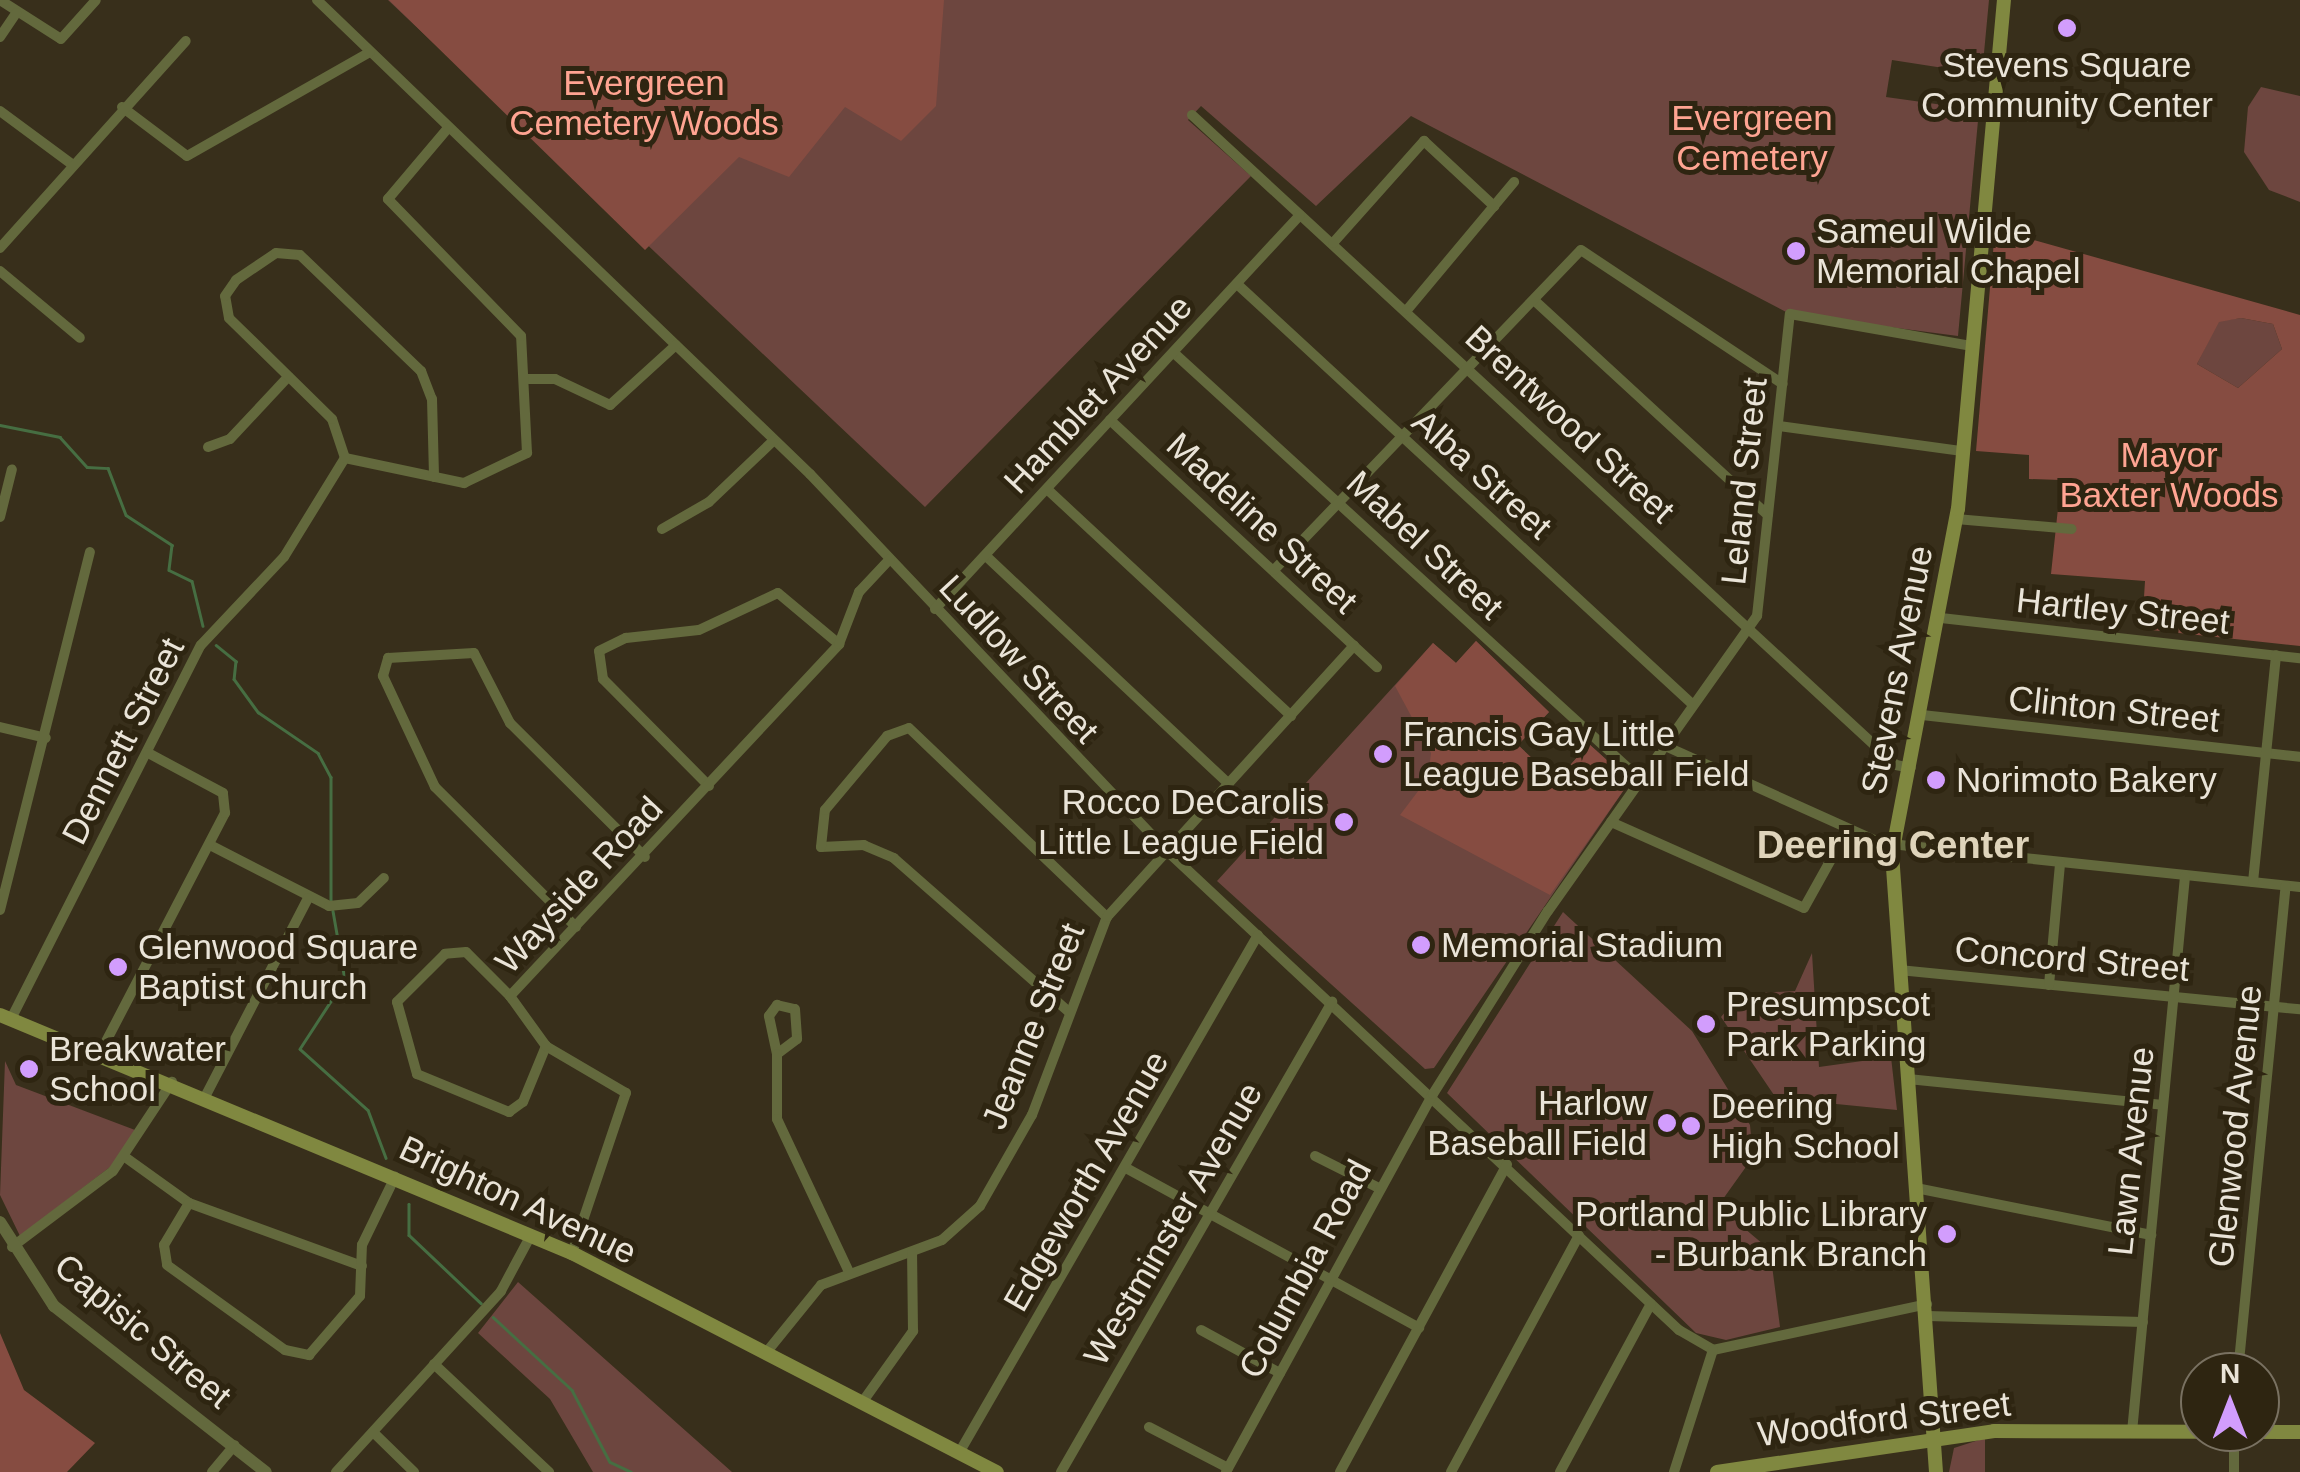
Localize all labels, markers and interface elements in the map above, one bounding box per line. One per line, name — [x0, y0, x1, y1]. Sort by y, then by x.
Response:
marker: Stevens Square Community Center — [2056, 17, 2078, 39]
place label: Stevens Square Community Center — [1921, 44, 2213, 126]
park label: Evergreen Cemetery Woods — [509, 62, 779, 144]
park label: Evergreen Cemetery — [1671, 97, 1833, 179]
place label: Sameul Wilde Memorial Chapel — [1816, 210, 2081, 292]
marker: Sameul Wilde Memorial Chapel — [1785, 240, 1807, 262]
street label: Hamblet Avenue — [995, 285, 1201, 503]
street label: Brentwood Street — [1457, 316, 1683, 532]
street label: Leland Street — [1712, 375, 1776, 587]
street label: Alba Street — [1404, 400, 1560, 548]
street label: Madeline Street — [1158, 424, 1366, 622]
park label: Mayor Baxter Woods — [2059, 434, 2279, 516]
street label: Mabel Street — [1338, 462, 1512, 628]
street label: Stevens Avenue — [1852, 541, 1942, 799]
street label: Ludlow Street — [931, 566, 1107, 752]
street label: Hartley Street — [2014, 579, 2232, 643]
street label: Dennett Street — [53, 631, 193, 851]
street label: Clinton Street — [2006, 677, 2222, 741]
place label: Francis Gay Little League Baseball Field — [1403, 713, 1749, 795]
marker: Francis Gay Little League Baseball Field — [1372, 743, 1394, 765]
place label: Norimoto Bakery — [1956, 759, 2217, 801]
marker: Norimoto Bakery — [1925, 769, 1947, 791]
place label: Rocco DeCarolis Little League Field — [1038, 781, 1324, 863]
street label: Wayside Road — [486, 788, 672, 982]
marker: Rocco DeCarolis Little League Field — [1333, 811, 1355, 833]
district label: Deering Center — [1757, 823, 2029, 869]
street label: Jeanne Street — [973, 917, 1093, 1135]
place label: Memorial Stadium — [1441, 924, 1723, 966]
place label: Glenwood Square Baptist Church — [138, 926, 418, 1008]
street label: Concord Street — [1953, 928, 2191, 990]
marker: Memorial Stadium — [1410, 934, 1432, 956]
marker: Glenwood Square Baptist Church — [107, 956, 129, 978]
street label: Glenwood Avenue — [2199, 982, 2271, 1270]
place label: Presumpscot Park Parking — [1726, 983, 1930, 1065]
marker: Presumpscot Park Parking — [1695, 1013, 1717, 1035]
place label: Breakwater School — [49, 1028, 226, 1110]
street label: Edgeworth Avenue — [994, 1043, 1178, 1319]
street label: Lawn Avenue — [2099, 1044, 2163, 1258]
marker: Breakwater School — [18, 1058, 40, 1080]
street label: Westminster Avenue — [1074, 1074, 1272, 1374]
place label: Harlow Baseball Field — [1427, 1082, 1647, 1164]
place label: Deering High School — [1711, 1085, 1900, 1167]
marker: Harlow Baseball Field — [1656, 1112, 1678, 1134]
marker: Deering High School — [1680, 1115, 1702, 1137]
street label: Brighton Avenue — [392, 1126, 644, 1274]
street label: Columbia Road — [1230, 1153, 1380, 1385]
place label: Portland Public Library - Burbank Branch — [1575, 1193, 1927, 1275]
marker: Portland Public Library - Burbank Branch — [1936, 1223, 1958, 1245]
street label: Capisic Street — [46, 1245, 240, 1417]
north arrow — [2180, 1352, 2280, 1452]
text: N — [2220, 1358, 2240, 1389]
street label: Woodford Street — [1755, 1383, 2013, 1455]

